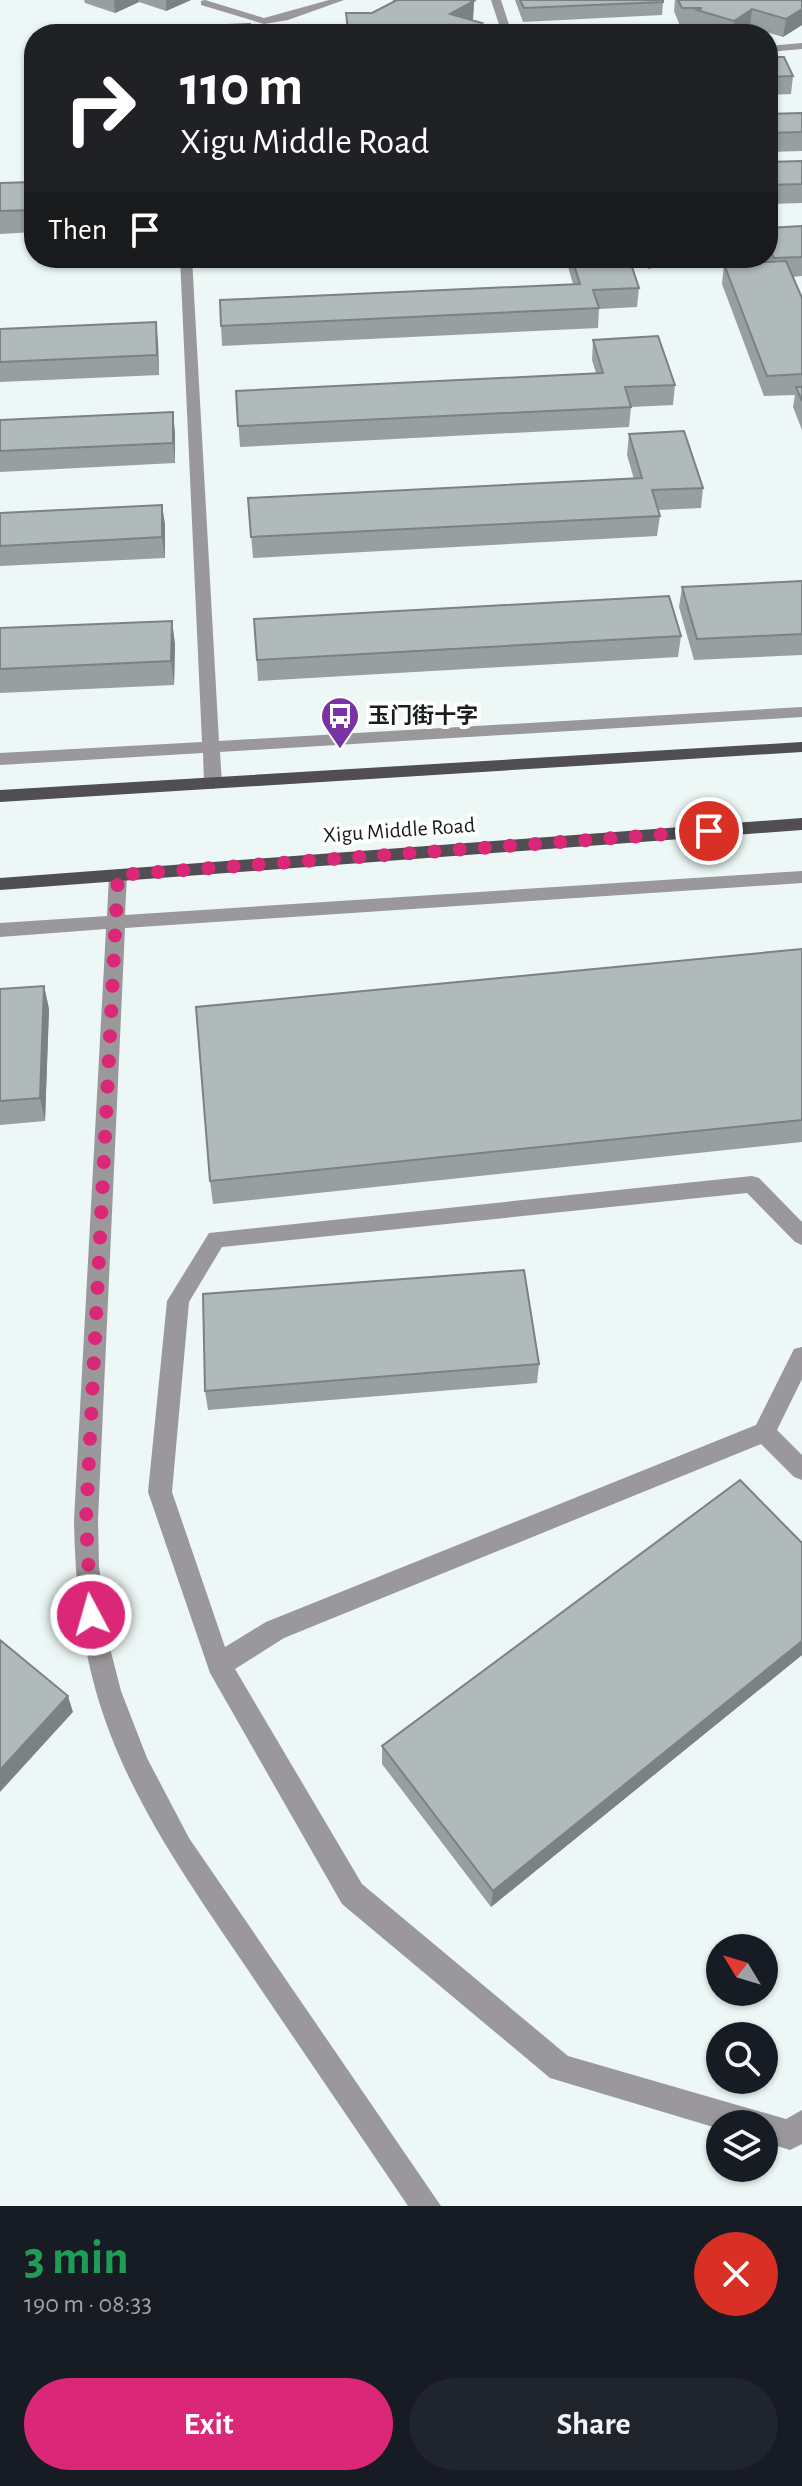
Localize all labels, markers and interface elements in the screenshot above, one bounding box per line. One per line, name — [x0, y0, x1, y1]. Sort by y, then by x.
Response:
icon: right — [48, 56, 152, 160]
text: 110 m — [180, 59, 303, 115]
text: Xigu Middle Road — [180, 124, 429, 160]
icon: arrive — [123, 208, 167, 252]
text: Then — [48, 215, 107, 245]
bus stop icon: 玉门街十字 — [319, 695, 361, 750]
place label: 玉门街十字 — [368, 704, 478, 727]
pin — [675, 797, 743, 865]
icon: arrive — [687, 809, 731, 853]
street label: Xigu Middle Road — [322, 814, 476, 846]
position arrow — [49, 1573, 133, 1657]
north arrow — [706, 1934, 778, 2006]
map controls — [706, 1934, 778, 2182]
button: search — [706, 2022, 778, 2094]
button: layers — [706, 2110, 778, 2182]
button: close — [694, 2232, 778, 2316]
text: 3 min — [24, 2235, 129, 2283]
text: 190 m · 08:33 — [24, 2291, 152, 2317]
button: Exit — [24, 2378, 393, 2470]
button: Share — [409, 2378, 778, 2470]

